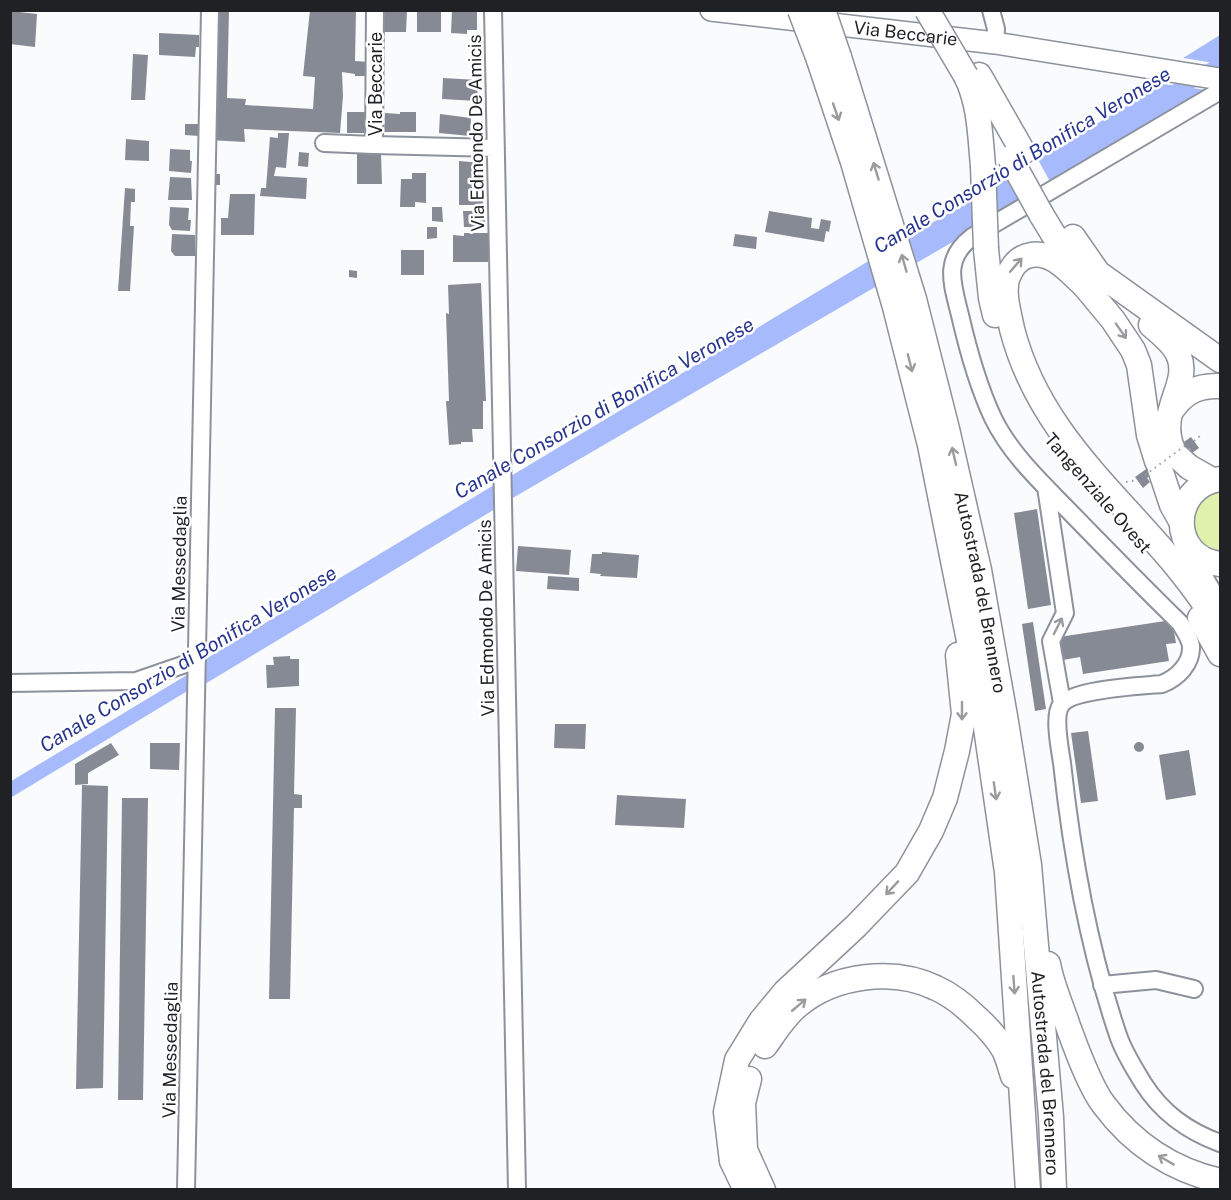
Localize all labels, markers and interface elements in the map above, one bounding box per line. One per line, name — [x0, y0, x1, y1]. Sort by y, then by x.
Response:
street label: Via Beccarie — [853, 16, 959, 49]
street label: Via Beccarie — [365, 32, 386, 136]
street label: Via Edmondo De Amicis — [464, 34, 488, 232]
water label: Canale Consorzio di Bonifica Veronese — [869, 62, 1175, 258]
one-way arrow — [832, 103, 843, 121]
one-way arrow — [869, 162, 880, 181]
one-way arrow — [897, 254, 909, 273]
one-way arrow — [1010, 257, 1023, 273]
water label: Canale Consorzio di Bonifica Veronese — [450, 312, 758, 504]
one-way arrow — [1114, 322, 1127, 338]
one-way arrow — [904, 354, 916, 373]
street label: Tangenziale Ovest — [1040, 429, 1156, 557]
one-way arrow — [947, 447, 959, 466]
street label: Autostrada del Brennero — [951, 489, 1011, 695]
street label: Via Messedaglia — [167, 495, 191, 633]
street label: Via Edmondo De Amicis — [474, 519, 498, 717]
water label: Canale Consorzio di Bonifica Veronese — [35, 561, 341, 757]
one-way arrow — [1053, 618, 1065, 636]
one-way arrow — [956, 700, 968, 720]
one-way arrow — [990, 781, 1001, 801]
one-way arrow — [884, 881, 899, 896]
street label: Autostrada del Brennero — [1028, 970, 1064, 1176]
one-way arrow — [1008, 975, 1019, 995]
street label: Via Messedaglia — [158, 981, 182, 1119]
one-way arrow — [791, 999, 807, 1012]
one-way arrow — [1158, 1154, 1175, 1166]

